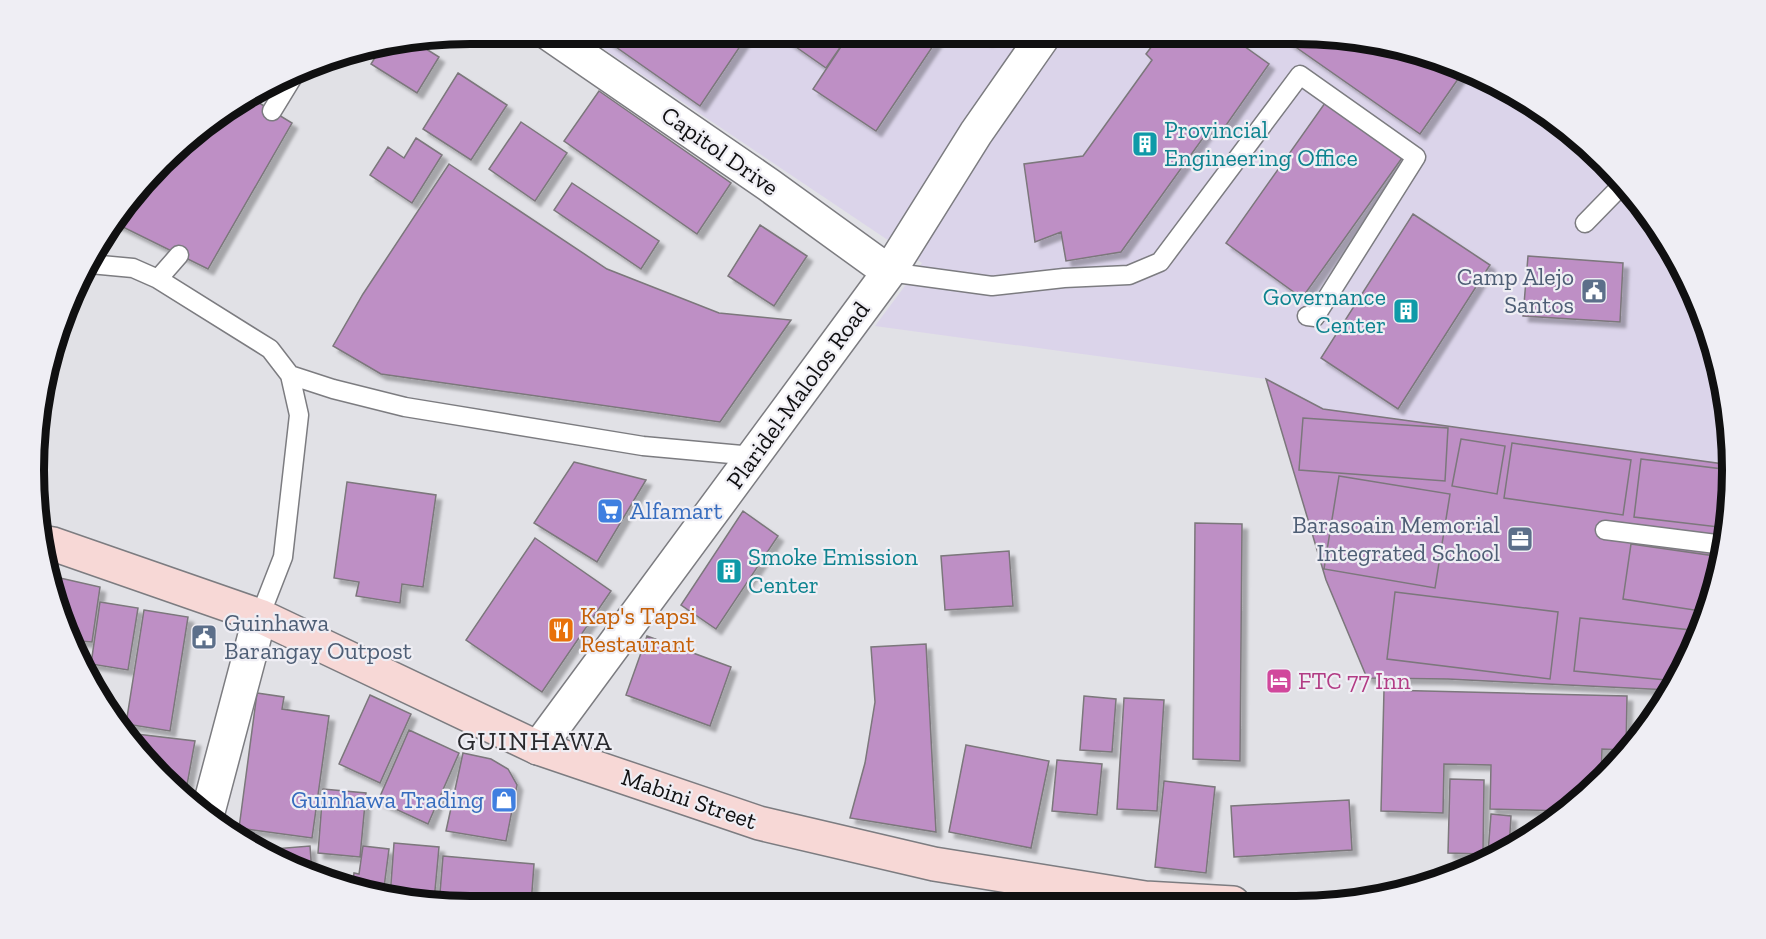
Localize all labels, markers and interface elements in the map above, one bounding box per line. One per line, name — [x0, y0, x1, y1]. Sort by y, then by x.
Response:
street label: Capitol Drive — [656, 100, 785, 202]
place label: Provincial Engineering Office — [1164, 115, 1358, 172]
building icon: Provincial Engineering Office — [1130, 129, 1160, 159]
place label: Camp Alejo Santos — [1457, 262, 1574, 319]
public building icon: Camp Alejo Santos — [1579, 276, 1609, 306]
place label: Governance Center — [1263, 282, 1386, 339]
street label: Plaridel-Malolos Road — [720, 295, 875, 494]
building icon: Governance Center — [1391, 296, 1421, 326]
supermarket icon: Alfamart — [595, 496, 625, 526]
place label: Alfamart — [630, 496, 723, 525]
place label: Barasoain Memorial Integrated School — [1292, 510, 1500, 567]
office icon: Barasoain Memorial Integrated School — [1505, 524, 1535, 554]
place label: Smoke Emission Center — [748, 542, 918, 599]
building icon: Smoke Emission Center — [714, 556, 744, 586]
place label: Kap's Tapsi Restaurant — [580, 601, 697, 658]
place label: Guinhawa Barangay Outpost — [224, 608, 412, 665]
restaurant icon: Kap's Tapsi Restaurant — [546, 615, 576, 645]
public building icon: Guinhawa Barangay Outpost — [189, 622, 219, 652]
hotel icon: FTC 77 Inn — [1264, 666, 1294, 696]
place label: FTC 77 Inn — [1298, 666, 1411, 695]
district label: GUINHAWA — [457, 725, 613, 757]
street label: Mabini Street — [618, 762, 761, 835]
place label: Guinhawa Trading — [291, 785, 484, 814]
shop icon: Guinhawa Trading — [489, 785, 519, 815]

